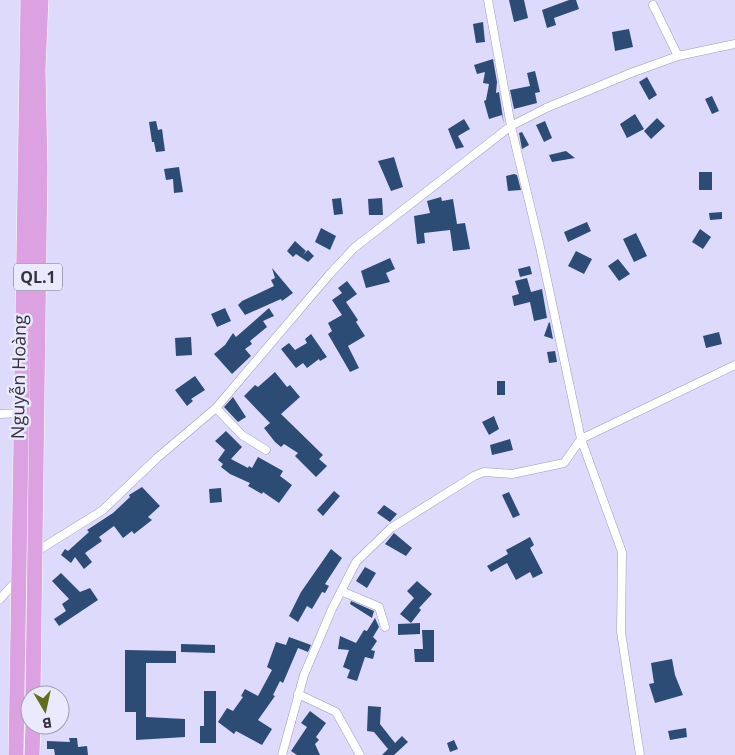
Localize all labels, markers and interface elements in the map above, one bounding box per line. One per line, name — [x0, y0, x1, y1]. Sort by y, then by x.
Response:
road number: QL.1 — [14, 264, 62, 290]
street label: Nguyễn Hoàng — [5, 315, 31, 439]
north arrow — [20, 685, 70, 735]
text: B — [41, 713, 53, 733]

